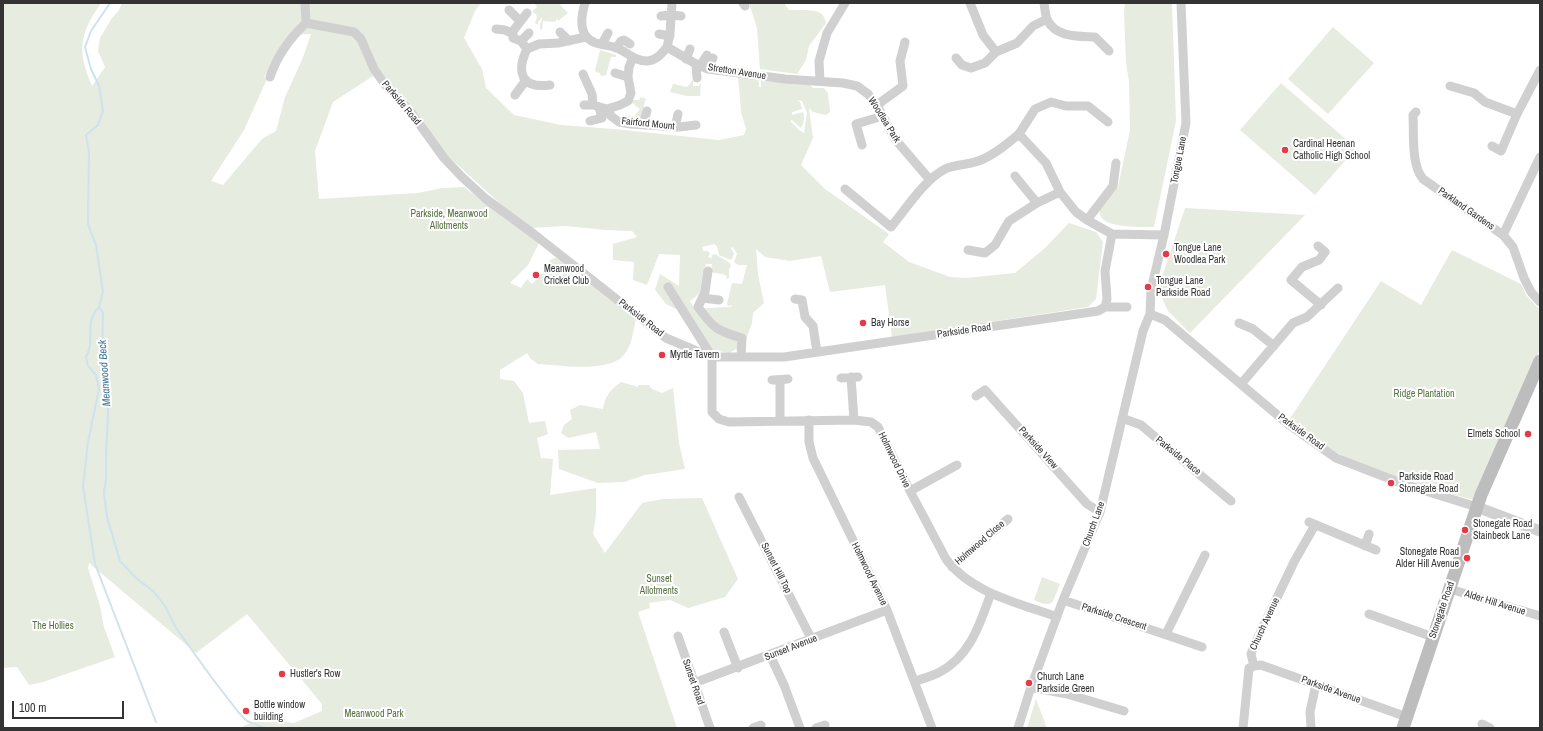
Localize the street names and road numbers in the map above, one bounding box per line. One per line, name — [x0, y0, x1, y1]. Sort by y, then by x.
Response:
street label: Stretton Avenue — [707, 61, 767, 83]
street label: Parkside Road — [379, 78, 423, 128]
street label: Woodlea Park — [865, 95, 903, 145]
street label: Fairford Mount — [621, 115, 675, 133]
street label: Tongue Lane — [1169, 136, 1189, 184]
street label: Parkland Gardens — [1435, 185, 1497, 233]
street label: Parkside Road — [616, 297, 666, 339]
street label: Parkside Road — [936, 321, 992, 341]
street label: Parkside Road — [1276, 411, 1326, 453]
street label: Parkside View — [1016, 424, 1060, 472]
street label: Holmwood Drive — [875, 430, 913, 490]
street label: Parkside Place — [1153, 434, 1203, 478]
street label: Church Lane — [1080, 500, 1108, 548]
street label: Holmwood Close — [953, 518, 1007, 568]
street label: Sunset Hill Top — [758, 541, 794, 595]
street label: Holmwood Avenue — [849, 541, 889, 607]
street label: Stonegate Road — [1427, 580, 1457, 640]
street label: Alder Hill Avenue — [1463, 588, 1527, 618]
street label: Church Avenue — [1248, 596, 1282, 652]
street label: Parkside Crescent — [1080, 601, 1148, 633]
street label: Sunset Avenue — [763, 632, 819, 664]
street label: Sunset Road — [680, 658, 706, 706]
street label: Parkside Avenue — [1300, 674, 1362, 706]

